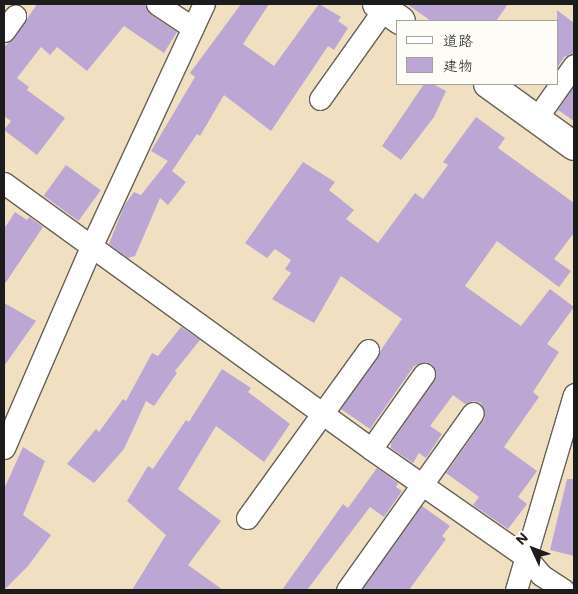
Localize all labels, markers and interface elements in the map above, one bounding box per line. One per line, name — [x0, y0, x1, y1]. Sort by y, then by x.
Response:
legend — [396, 20, 558, 85]
text: 道路 — [443, 30, 473, 50]
text: 建物 — [443, 55, 473, 75]
north arrow — [508, 524, 558, 574]
text: N — [511, 528, 532, 549]

